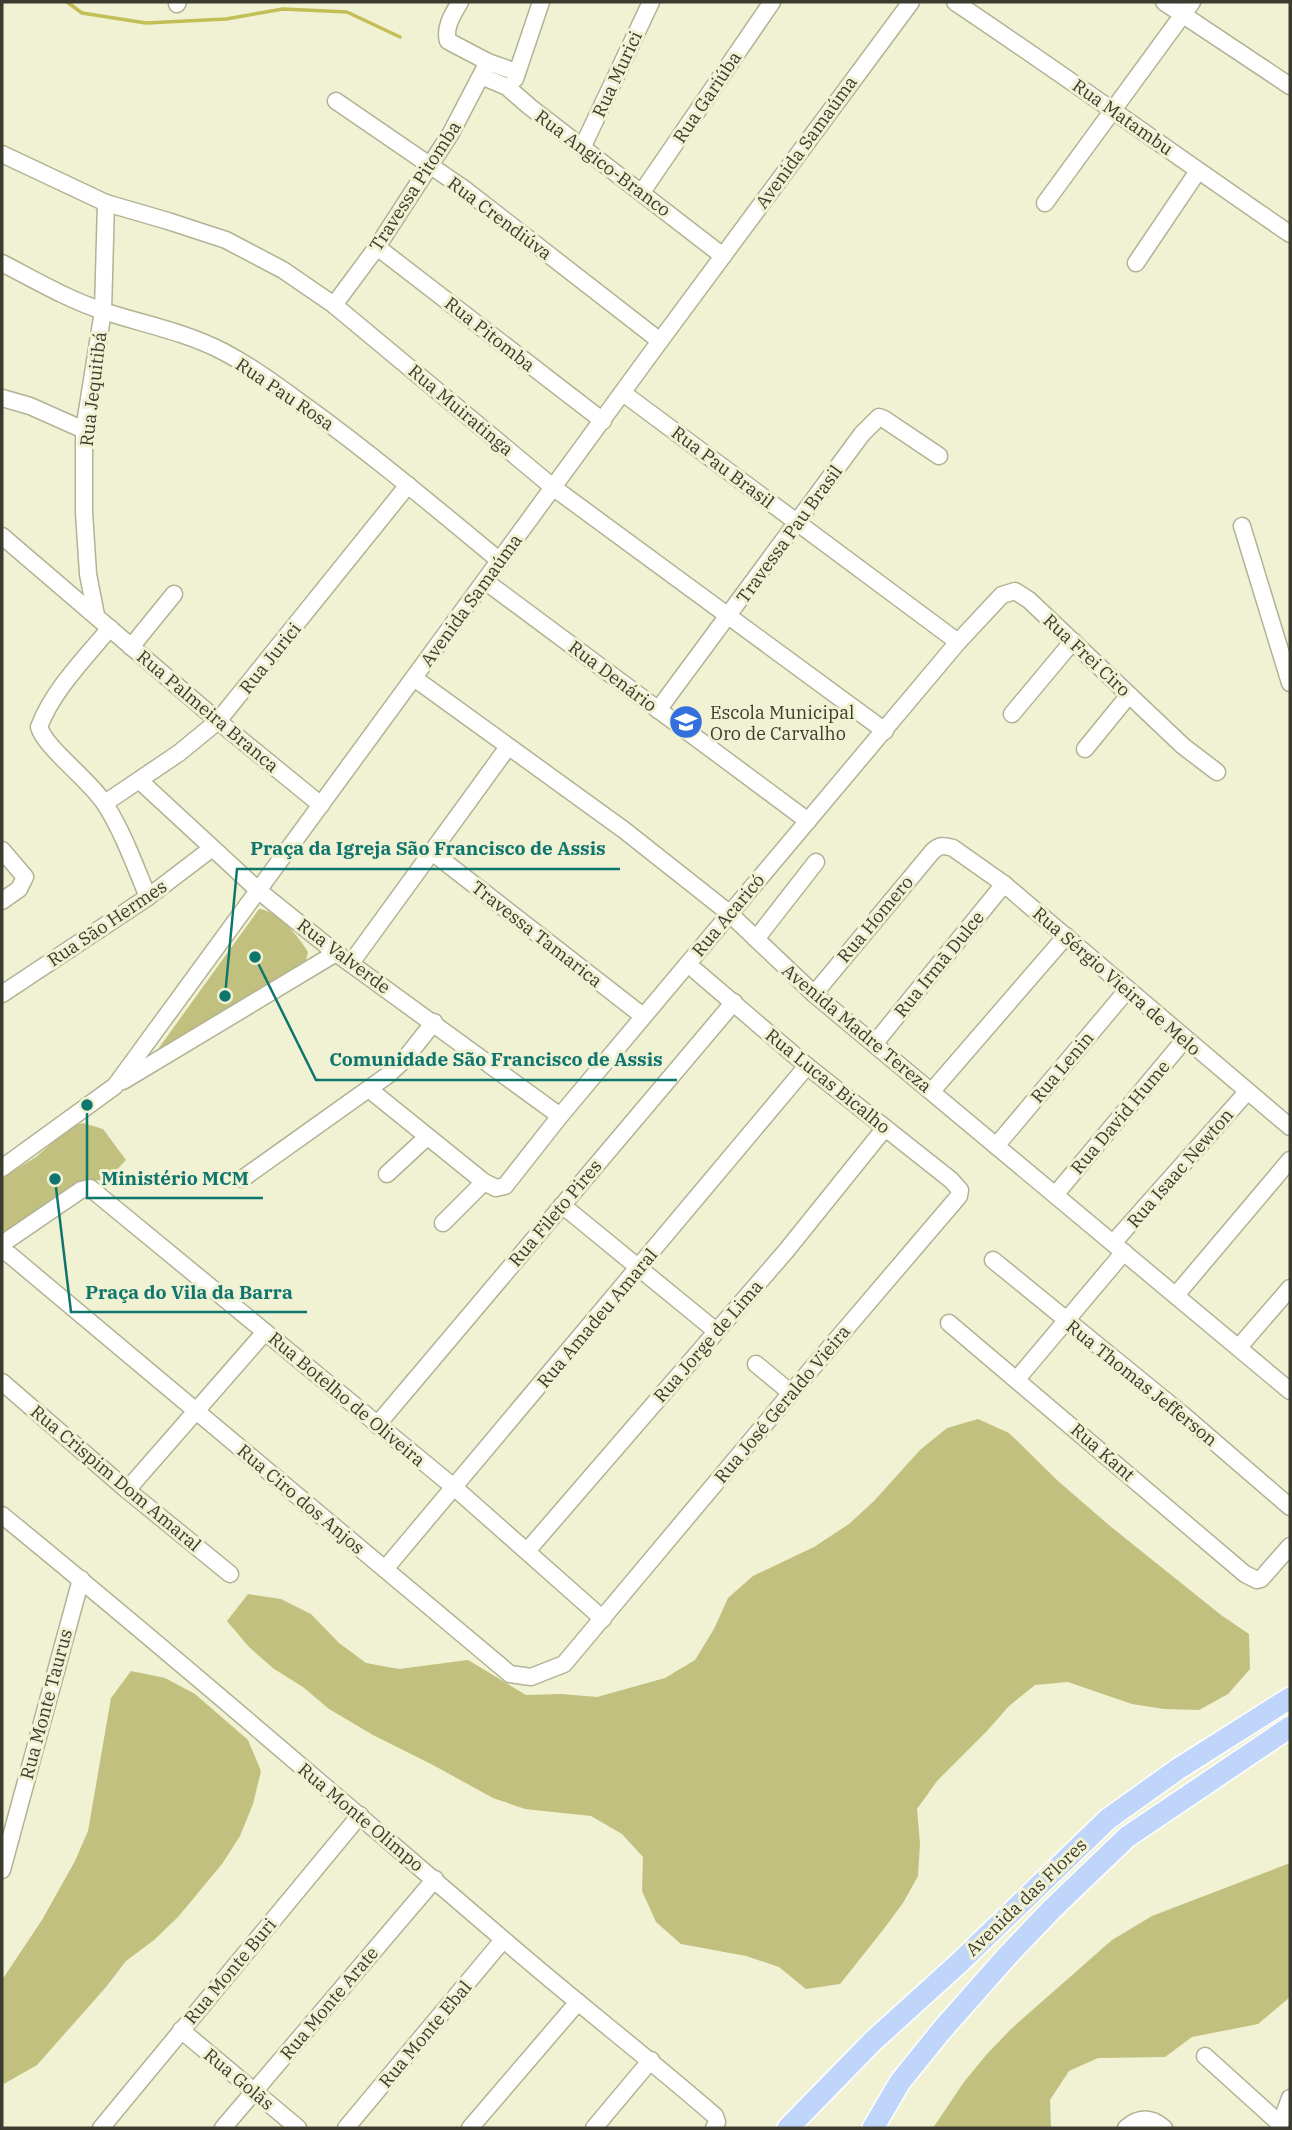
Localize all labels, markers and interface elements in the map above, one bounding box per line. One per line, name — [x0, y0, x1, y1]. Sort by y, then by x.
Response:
street label: Rua Murici — [587, 27, 647, 121]
street label: Rua Gariúba — [668, 47, 746, 147]
street label: Avenida Samaúma — [750, 71, 862, 213]
street label: Rua Matambu — [1068, 74, 1178, 160]
street label: Rua Angico-Branco — [531, 105, 675, 221]
street label: Travessa Pitomba — [364, 116, 466, 256]
street label: Rua Crendiúva — [443, 171, 557, 265]
street label: Rua Pitomba — [440, 292, 540, 377]
street label: Rua Jequitibá — [75, 330, 111, 448]
street label: Rua Pau Rosa — [231, 353, 339, 435]
street label: Rua Muiratinga — [404, 359, 518, 461]
street label: Rua Pau Brasil — [667, 421, 779, 513]
street label: Travessa Pau Brasil — [731, 460, 847, 608]
street label: Avenida Samaúma — [415, 529, 527, 671]
street label: Rua Frei Ciro — [1039, 609, 1135, 701]
street label: Rua Jurici — [234, 617, 306, 698]
street label: Rua Denário — [564, 635, 662, 717]
street label: Rua Palmeira Branca — [132, 645, 284, 777]
place label: Escola Municipal Oro de Carvalho — [710, 701, 854, 745]
school or university icon: Escola Municipal Oro de Carvalho — [667, 703, 705, 741]
callout: Praça da Igreja São Francisco de Assis — [237, 829, 620, 869]
text: Praça da Igreja São Francisco de Assis — [250, 836, 606, 860]
street label: Rua Acaricó — [687, 869, 769, 961]
street label: Rua Homero — [832, 871, 918, 967]
street label: Rua São Hermes — [43, 875, 171, 971]
street label: Travessa Tamarica — [467, 876, 607, 992]
street label: Rua Sérgio Vieira de Melo — [1028, 902, 1206, 1060]
street label: Rua Irmã Dulce — [889, 906, 989, 1022]
street label: Rua Valverde — [293, 913, 395, 999]
street label: Avenida Madre Tereza — [777, 959, 937, 1097]
street label: Rua Lucas Bicalho — [761, 1023, 895, 1139]
street label: Rua Lenin — [1025, 1027, 1099, 1107]
callout: Comunidade São Francisco de Assis — [316, 1040, 677, 1080]
text: Comunidade São Francisco de Assis — [329, 1047, 663, 1071]
street label: Rua David Hume — [1066, 1055, 1174, 1179]
street label: Rua Isaac Newton — [1122, 1104, 1238, 1232]
street label: Rua Fileto Pires — [504, 1155, 606, 1271]
callout: Ministério MCM — [87, 1158, 263, 1198]
text: Ministério MCM — [101, 1166, 249, 1190]
street label: Rua Amadeu Amaral — [532, 1244, 662, 1392]
callout: Praça do Vila da Barra — [71, 1272, 307, 1312]
street label: Rua Jorge de Lima — [648, 1275, 768, 1407]
text: Praça do Vila da Barra — [85, 1280, 293, 1304]
street label: Rua Thomas Jefferson — [1062, 1315, 1222, 1451]
street label: Rua José Geraldo Vieira — [709, 1320, 855, 1488]
street label: Rua Botelho de Oliveira — [264, 1327, 430, 1471]
street label: Rua Crispim Dom Amaral — [26, 1400, 206, 1556]
street label: Rua Kant — [1066, 1418, 1140, 1486]
street label: Rua Ciro dos Anjos — [233, 1439, 369, 1559]
street label: Rua Monte Taurus — [15, 1626, 77, 1782]
street label: Rua Monte Olimpo — [293, 1758, 429, 1876]
street label: Avenida das Flores — [960, 1833, 1092, 1961]
street label: Rua Monte Buri — [179, 1913, 281, 2029]
street label: Rua Monte Arate — [275, 1942, 383, 2064]
street label: Rua Monte Ebal — [374, 1976, 476, 2092]
street label: Rua Golãs — [199, 2043, 279, 2115]

